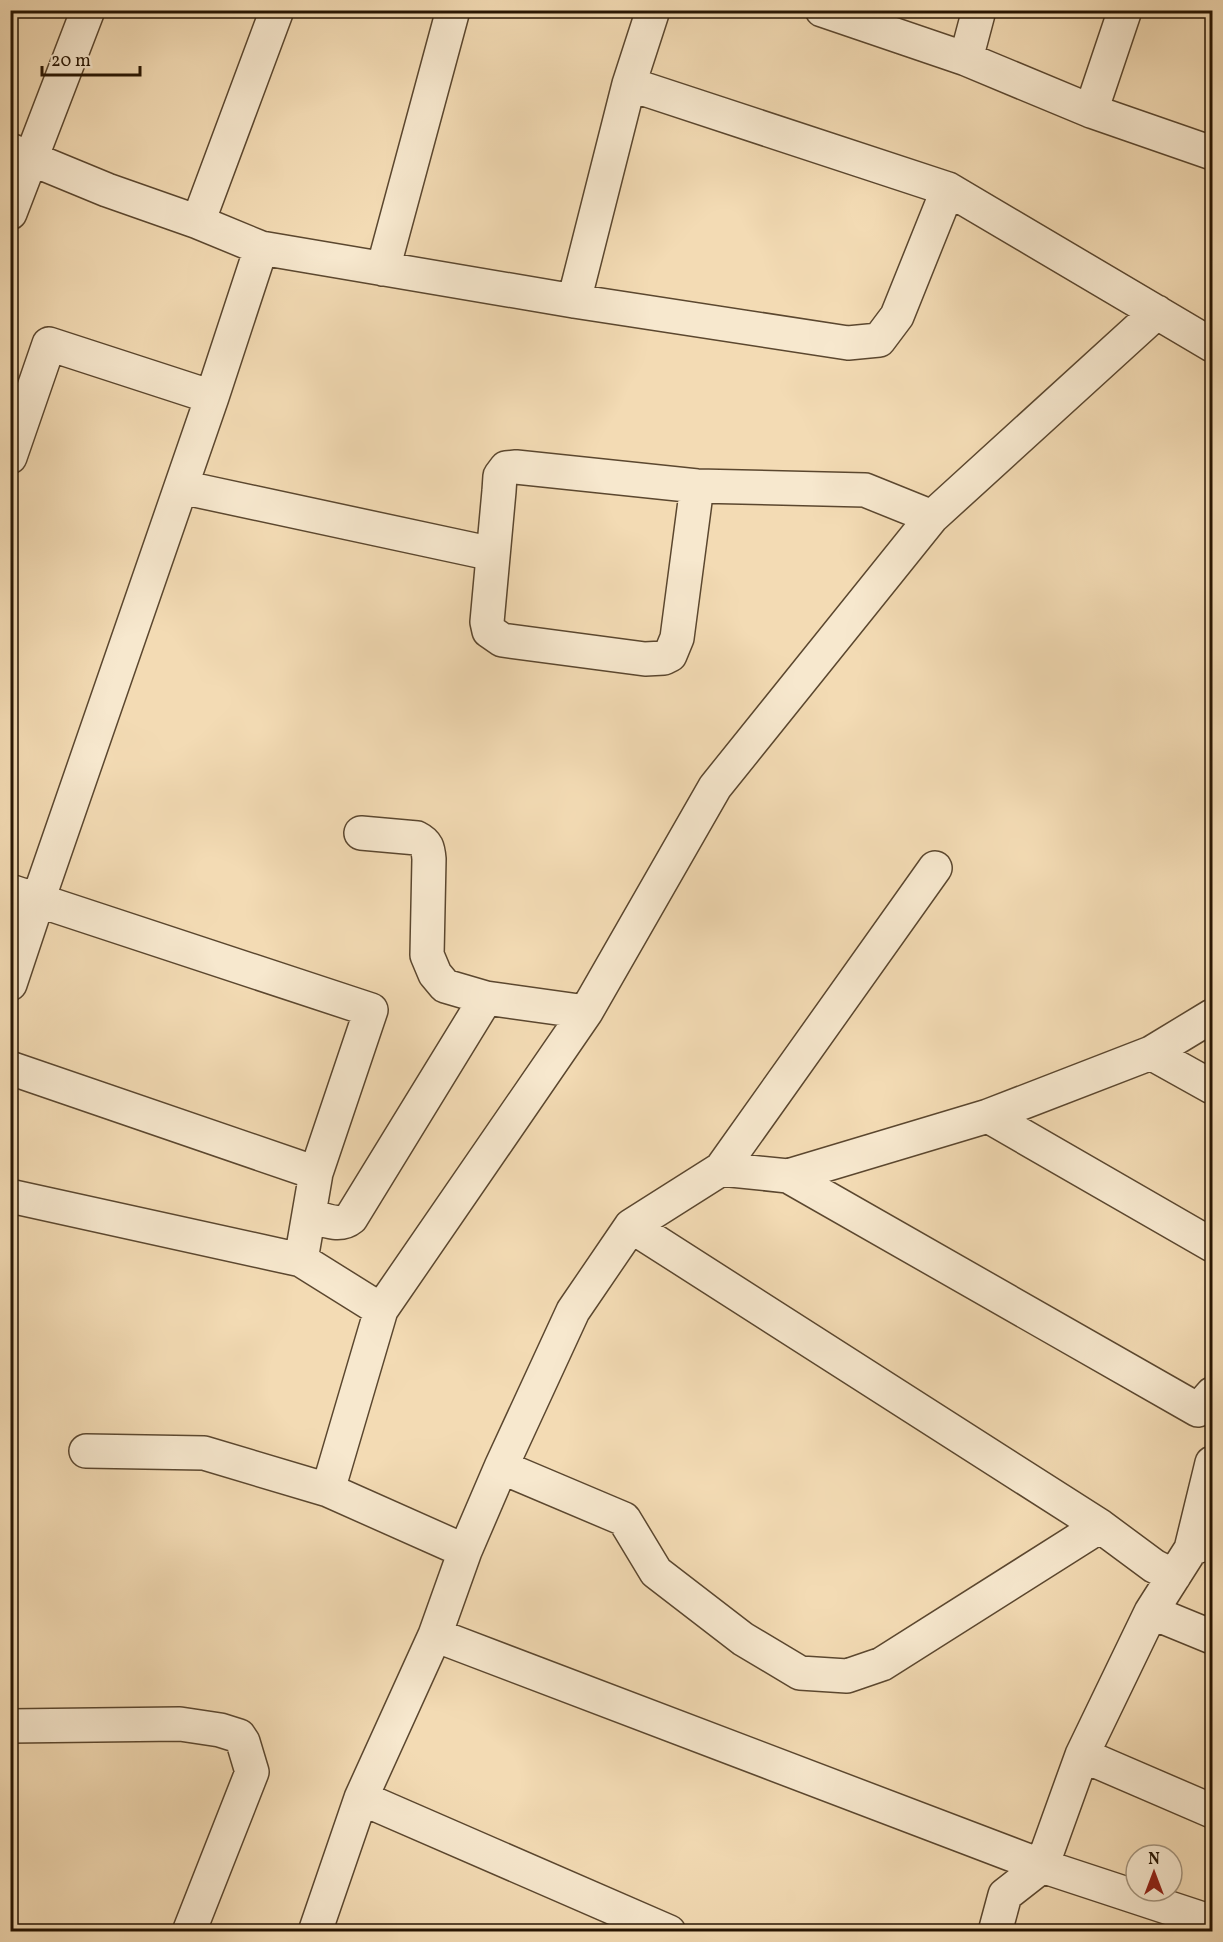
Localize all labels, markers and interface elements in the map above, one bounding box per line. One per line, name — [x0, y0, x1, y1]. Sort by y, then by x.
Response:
scale bar — [42, 39, 140, 77]
text: 20 m — [51, 49, 91, 74]
north arrow — [1124, 1843, 1184, 1903]
text: N — [1148, 1849, 1160, 1871]

